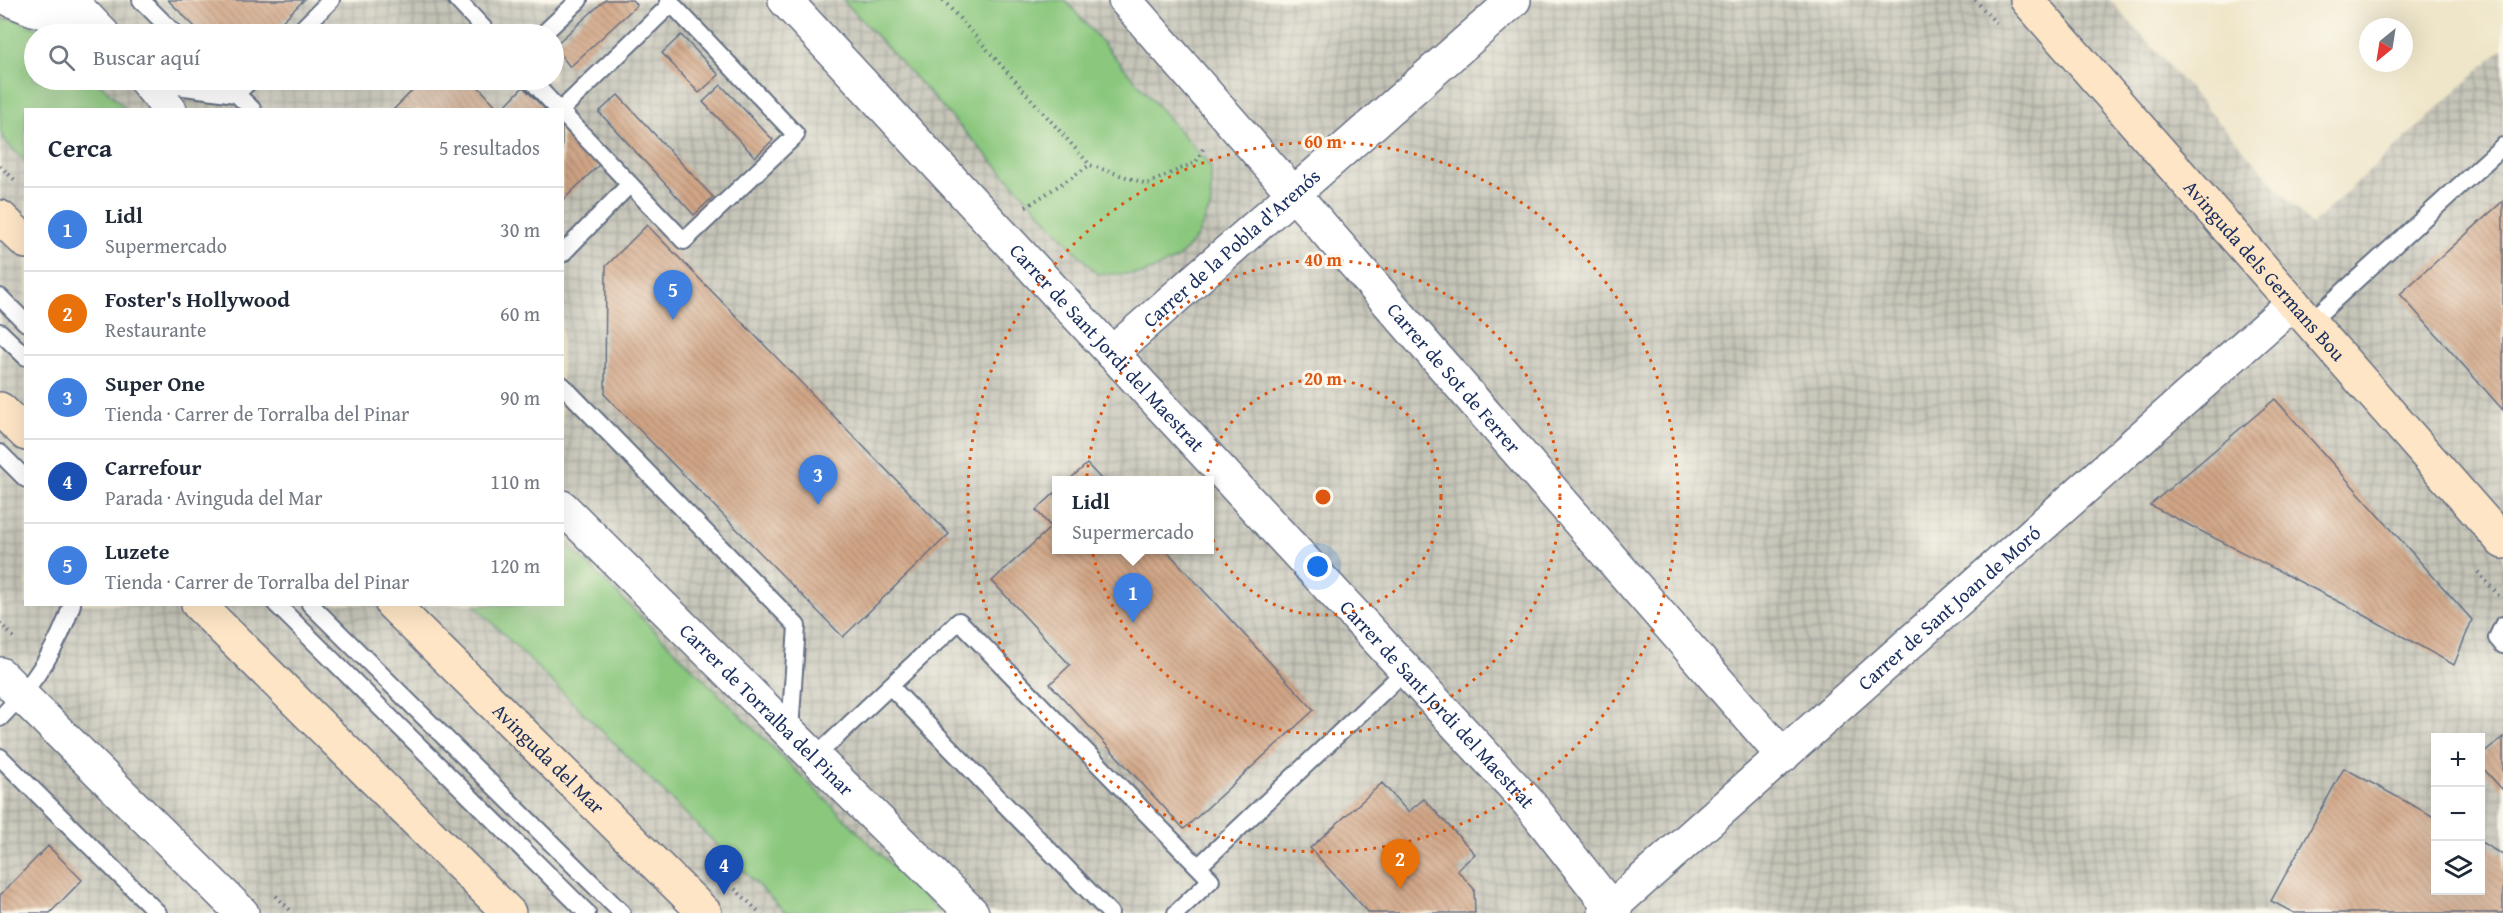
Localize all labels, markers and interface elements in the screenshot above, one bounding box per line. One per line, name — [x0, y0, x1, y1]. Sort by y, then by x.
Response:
north arrow — [2359, 18, 2413, 72]
search box — [24, 24, 564, 90]
icon: search — [45, 41, 78, 74]
text: Buscar aquí — [93, 41, 200, 73]
text: Cerca — [48, 128, 112, 167]
text: 60 m — [1304, 128, 1343, 155]
text: 5 resultados — [439, 133, 540, 162]
street label: Carrer de la Pobla d'Arenós — [1136, 162, 1326, 334]
street label: Avinguda dels Germans Bou — [2177, 173, 2353, 367]
text: Lidl — [105, 199, 143, 231]
text: 1 — [62, 215, 73, 244]
text: 30 m — [500, 215, 540, 244]
text: Supermercado — [105, 231, 227, 260]
street label: Carrer de Sant Jordi del Maestrat — [1003, 237, 1212, 458]
text: 40 m — [1304, 246, 1343, 273]
pin: 5 — [654, 270, 692, 320]
text: Foster's Hollywood — [105, 283, 290, 315]
street label: Carrer de Sot de Ferrer — [1381, 296, 1528, 459]
text: 2 — [62, 299, 73, 328]
text: 60 m — [500, 299, 540, 328]
text: Restaurante — [105, 315, 206, 344]
text: 20 m — [1304, 365, 1343, 392]
text: Super One — [105, 367, 205, 399]
text: 3 — [62, 383, 73, 412]
text: 90 m — [500, 383, 540, 412]
text: Tienda · Carrer de Torralba del Pinar — [105, 399, 409, 428]
text: Carrefour — [105, 451, 202, 483]
pin: 3 — [798, 456, 838, 505]
text: 4 — [62, 467, 73, 496]
text: 110 m — [490, 467, 540, 496]
popup — [1052, 476, 1214, 554]
text: Parada · Avinguda del Mar — [105, 483, 322, 512]
text: Lidl — [1072, 485, 1110, 517]
centre of rings — [1313, 487, 1333, 507]
text: Supermercado — [1072, 517, 1194, 546]
street label: Carrer de Sant Joan de Moró — [1851, 518, 2047, 697]
text: Luzete — [105, 535, 170, 567]
text: 5 — [62, 551, 73, 580]
text: 120 m — [490, 551, 540, 580]
your location — [1303, 552, 1332, 581]
text: Tienda · Carrer de Torralba del Pinar — [105, 567, 409, 596]
pin: 1 — [1114, 574, 1152, 623]
street label: Carrer de Sant Jordi del Maestrat — [1334, 593, 1542, 814]
street label: Carrer de Torralba del Pinar — [673, 616, 861, 802]
street label: Avinguda del Mar — [486, 696, 612, 820]
map controls — [2431, 733, 2485, 895]
button: + — [2431, 733, 2485, 787]
button: − — [2431, 787, 2485, 841]
pin: 2 — [1380, 840, 1420, 889]
button: layers — [2431, 841, 2485, 895]
pin: 4 — [704, 846, 744, 895]

